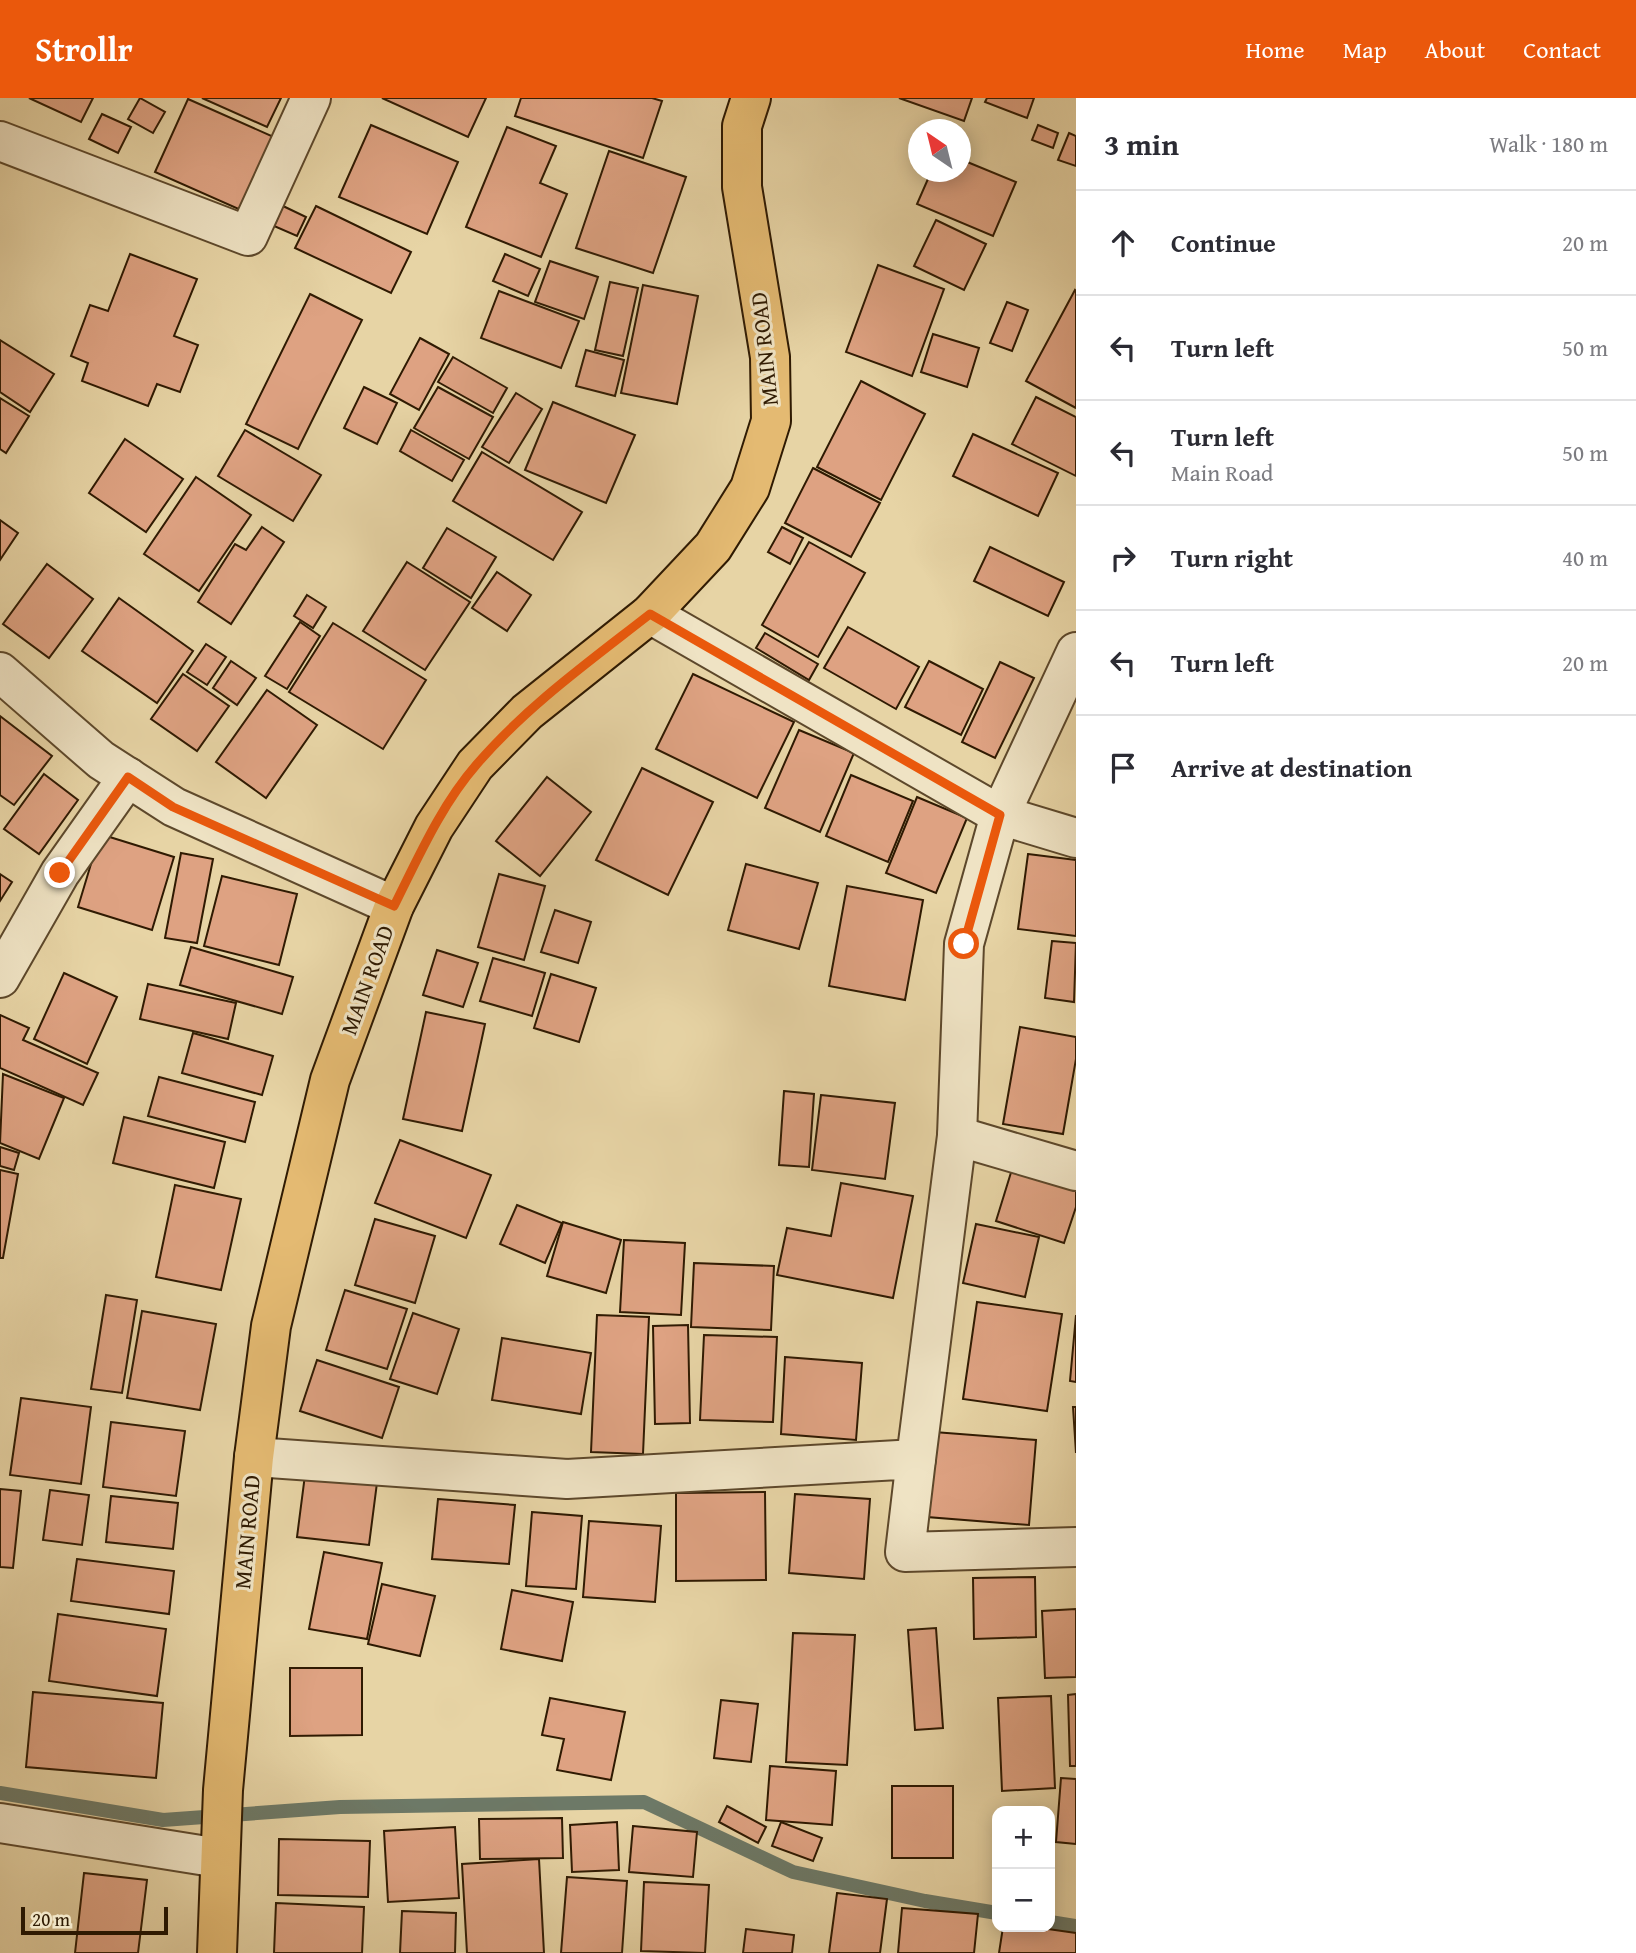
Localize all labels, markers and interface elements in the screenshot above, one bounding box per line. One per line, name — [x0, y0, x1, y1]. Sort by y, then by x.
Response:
text: Strollr — [35, 25, 133, 73]
text: Home — [1246, 32, 1305, 67]
text: Map — [1343, 32, 1387, 67]
text: About — [1425, 32, 1485, 67]
text: Contact — [1523, 32, 1601, 67]
north arrow — [908, 119, 971, 182]
text: 3 min — [1104, 122, 1179, 166]
text: Walk · 180 m — [1489, 127, 1608, 160]
text: Continue — [1171, 223, 1276, 262]
icon: ahead — [1104, 224, 1142, 262]
text: 20 m — [1562, 226, 1608, 259]
street label: MAIN ROAD — [741, 290, 786, 408]
text: Turn left — [1171, 328, 1274, 367]
icon: left — [1104, 329, 1142, 367]
text: 50 m — [1562, 331, 1608, 364]
text: Turn left — [1171, 417, 1274, 456]
icon: left — [1104, 434, 1142, 472]
text: 50 m — [1562, 436, 1608, 469]
text: Main Road — [1171, 456, 1273, 489]
text: Turn right — [1171, 538, 1293, 577]
icon: right — [1104, 539, 1142, 577]
text: 40 m — [1562, 541, 1608, 574]
text: Turn left — [1171, 643, 1274, 682]
icon: left — [1104, 644, 1142, 682]
text: 20 m — [1562, 646, 1608, 679]
text: Arrive at destination — [1171, 748, 1412, 787]
icon: arrive — [1104, 749, 1142, 787]
route end — [44, 857, 75, 888]
street label: MAIN ROAD — [331, 920, 402, 1039]
route start — [948, 928, 979, 959]
street label: MAIN ROAD — [225, 1474, 268, 1590]
map controls — [992, 1806, 1055, 1932]
button: + — [992, 1806, 1055, 1869]
button: − — [992, 1869, 1055, 1932]
scale bar — [21, 1904, 168, 1936]
text: 20 m — [32, 1905, 70, 1933]

